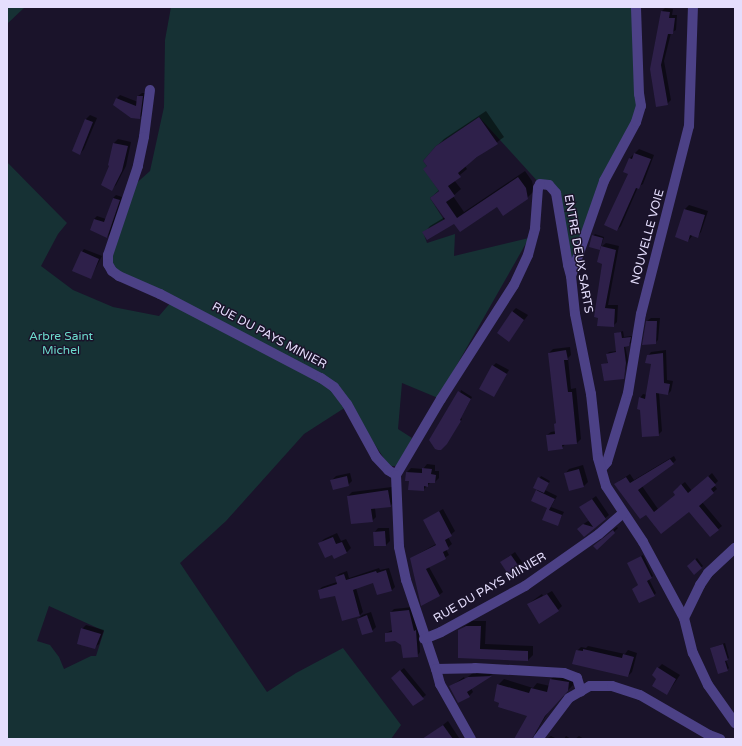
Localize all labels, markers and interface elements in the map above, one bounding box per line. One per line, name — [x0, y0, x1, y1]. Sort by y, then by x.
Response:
street label: NOUVELLE VOIE — [628, 188, 668, 286]
street label: ENTRE DEUX SARTS — [560, 193, 596, 315]
street label: RUE DU PAYS MINIER — [209, 300, 329, 372]
park label: Arbre Saint Michel — [29, 330, 93, 358]
street label: RUE DU PAYS MINIER — [431, 550, 549, 626]

